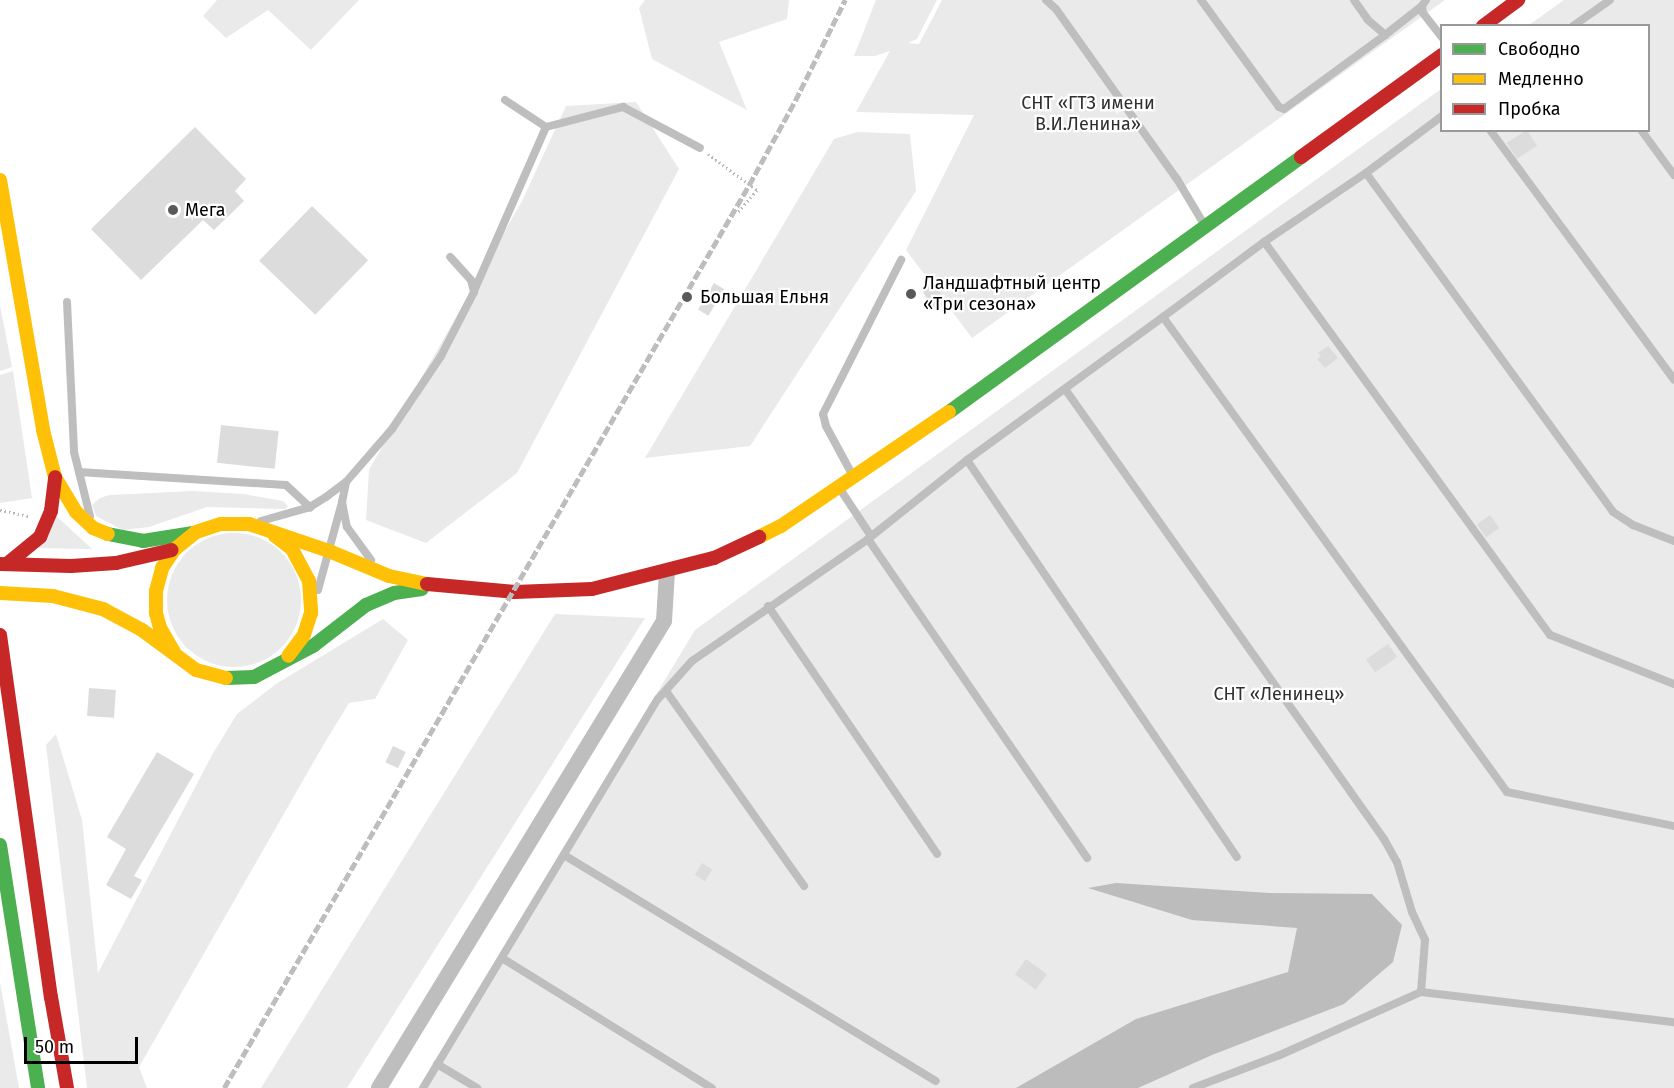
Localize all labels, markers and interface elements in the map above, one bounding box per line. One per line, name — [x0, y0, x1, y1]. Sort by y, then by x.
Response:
legend — [1440, 24, 1650, 132]
text: Свободно — [1498, 38, 1580, 60]
text: Медленно — [1498, 68, 1584, 90]
park label: СНТ «ГТЗ имени В.И.Ленина» — [1021, 93, 1155, 136]
text: Пробка — [1498, 98, 1561, 120]
place label: Мега — [185, 199, 226, 221]
marker: Мега — [166, 203, 180, 217]
place label: Ландшафтный центр «Три сезона» — [923, 273, 1101, 316]
place label: Большая Ельня — [700, 286, 829, 308]
marker: Ландшафтный центр «Три сезона» — [904, 287, 918, 301]
marker: Большая Ельня — [678, 288, 696, 306]
park label: СНТ «Ленинец» — [1213, 683, 1345, 705]
scale bar — [27, 1025, 141, 1063]
text: 50 m — [35, 1036, 74, 1058]

